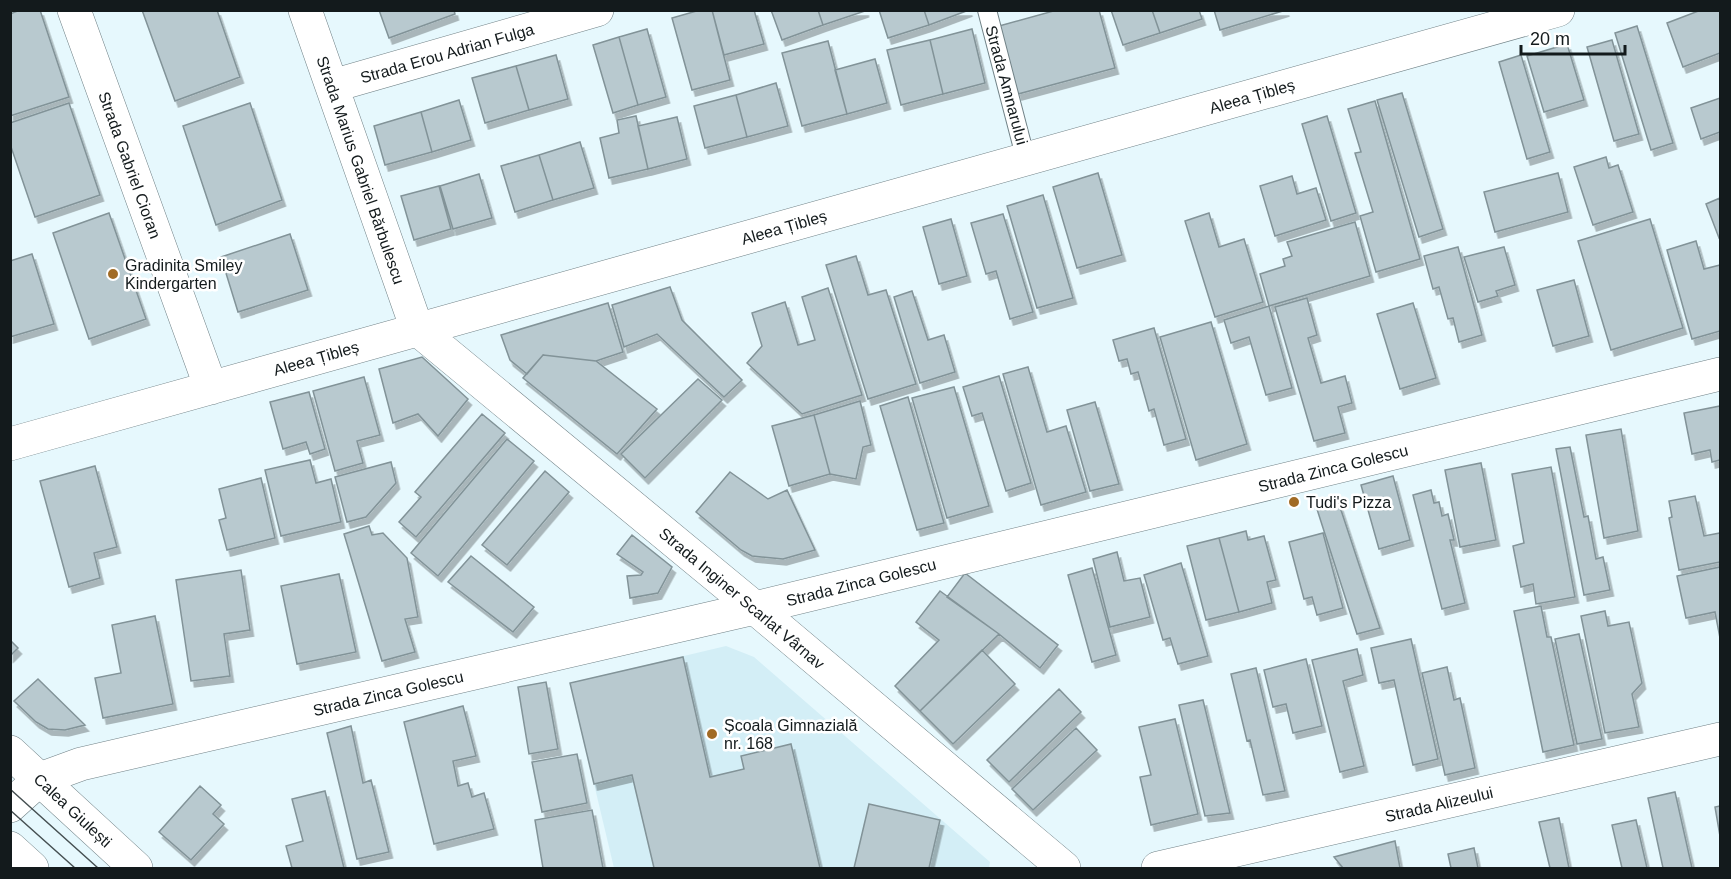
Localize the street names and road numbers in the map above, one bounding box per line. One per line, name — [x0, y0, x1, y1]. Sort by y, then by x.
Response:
street label: Strada Erou Adrian Fulga — [358, 21, 536, 86]
street label: Strada Amnarului — [982, 24, 1031, 147]
street label: Strada Marius Gabriel Bărbulescu — [313, 54, 408, 286]
street label: Aleea Țibleș — [1207, 76, 1297, 117]
street label: Strada Gabriel Cioran — [95, 90, 164, 241]
street label: Aleea Țibleș — [739, 207, 829, 248]
street label: Aleea Țibleș — [271, 338, 361, 379]
street label: Strada Zinca Golescu — [1256, 442, 1410, 495]
street label: Strada Inginer Scarlat Vârnav — [656, 524, 828, 672]
street label: Strada Zinca Golescu — [784, 556, 938, 609]
street label: Strada Zinca Golescu — [311, 668, 465, 719]
street label: Calea Giulești — [30, 770, 115, 851]
street label: Strada Alizeului — [1383, 784, 1495, 825]

